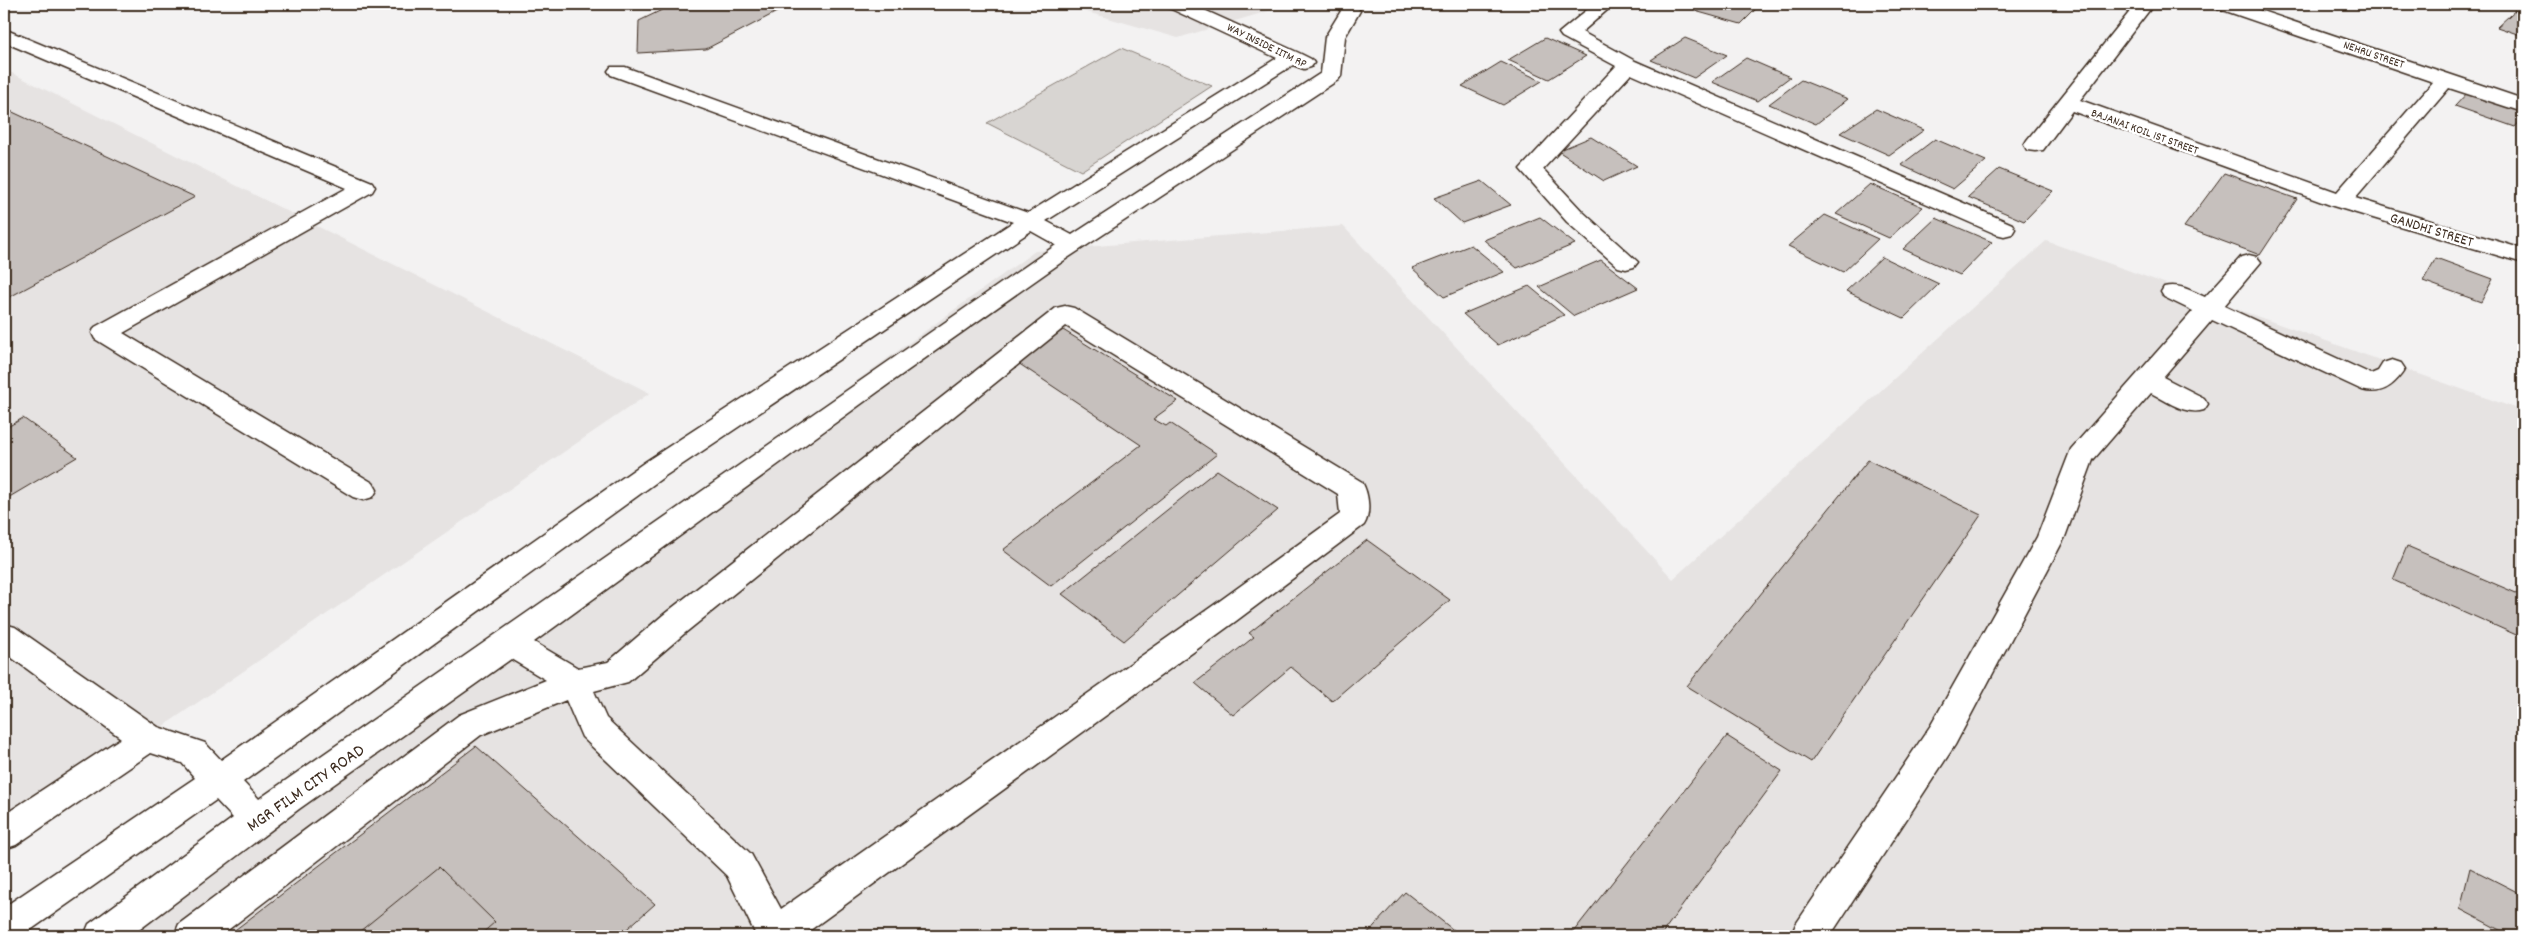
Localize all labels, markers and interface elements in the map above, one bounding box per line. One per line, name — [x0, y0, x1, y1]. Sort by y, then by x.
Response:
street label: WAY INSIDE IITM RP — [1224, 20, 1310, 73]
street label: NEHRU STREET — [2341, 37, 2407, 74]
street label: BAJANAI KOIL 1ST STREET — [2088, 105, 2201, 160]
street label: GANDHI STREET — [2387, 208, 2476, 254]
street label: MGR FILM CITY ROAD — [242, 739, 370, 839]

